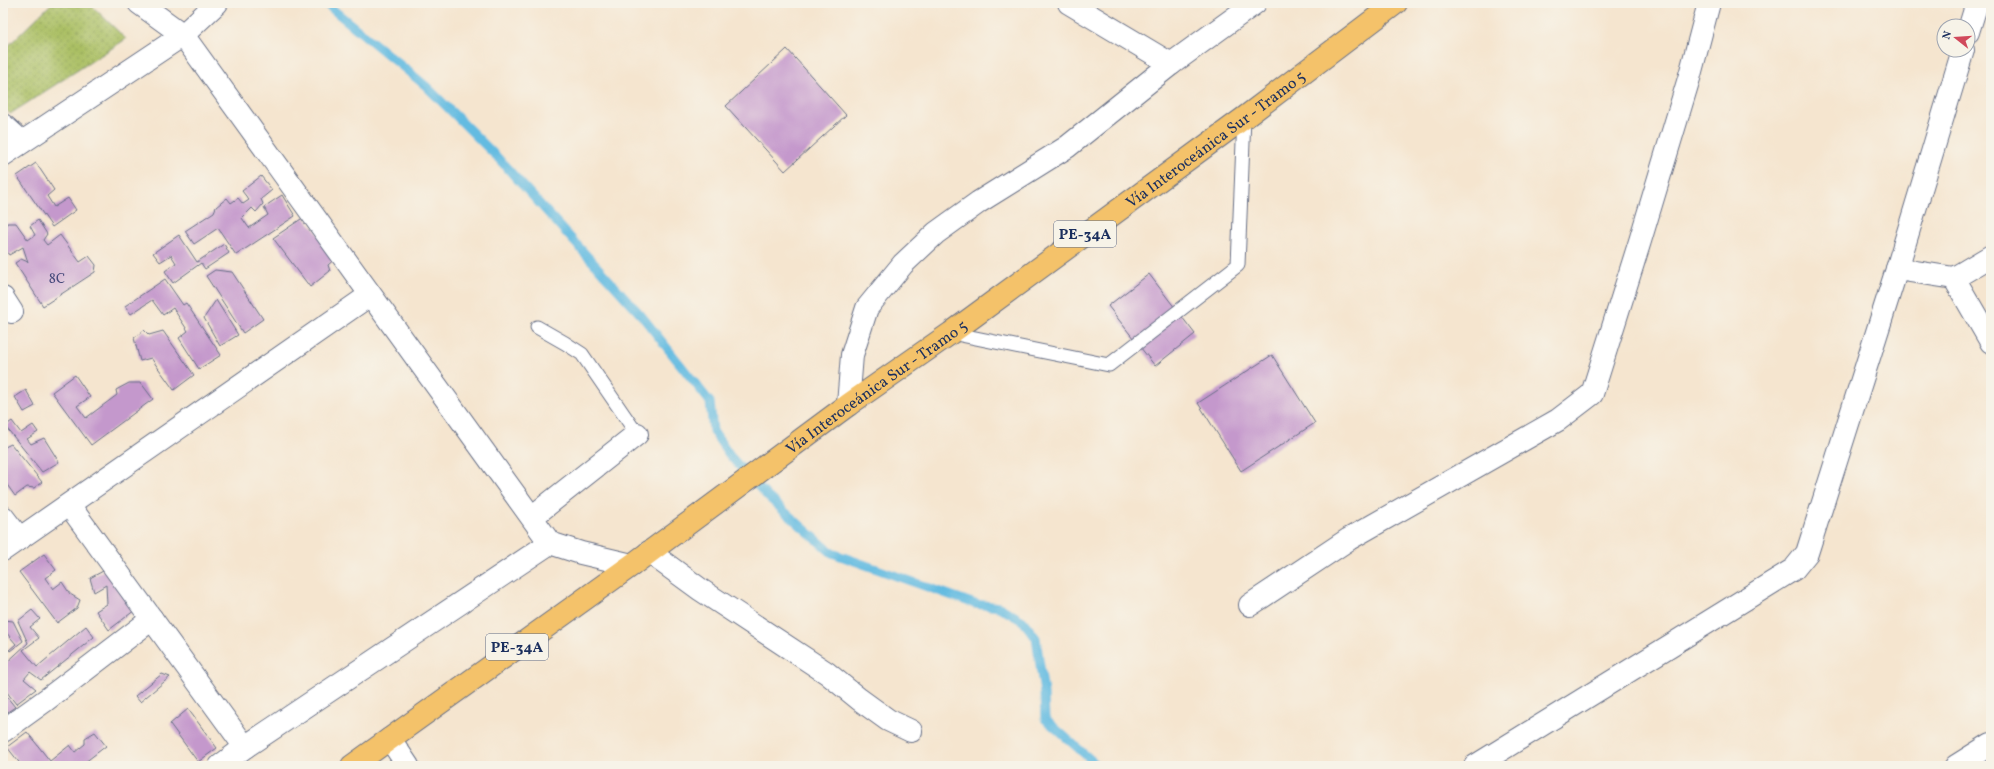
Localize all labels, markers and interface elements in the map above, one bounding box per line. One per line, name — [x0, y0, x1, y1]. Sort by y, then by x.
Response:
north arrow — [1936, 18, 1976, 58]
text: N — [1940, 29, 1956, 42]
street label: Vía Interoceánica Sur - Tramo 5 — [1122, 66, 1311, 214]
road number: PE-34A — [1054, 221, 1116, 247]
house number: 8C — [49, 270, 65, 289]
street label: Vía Interoceánica Sur - Tramo 5 — [782, 316, 973, 461]
road number: PE-34A — [486, 634, 548, 660]

